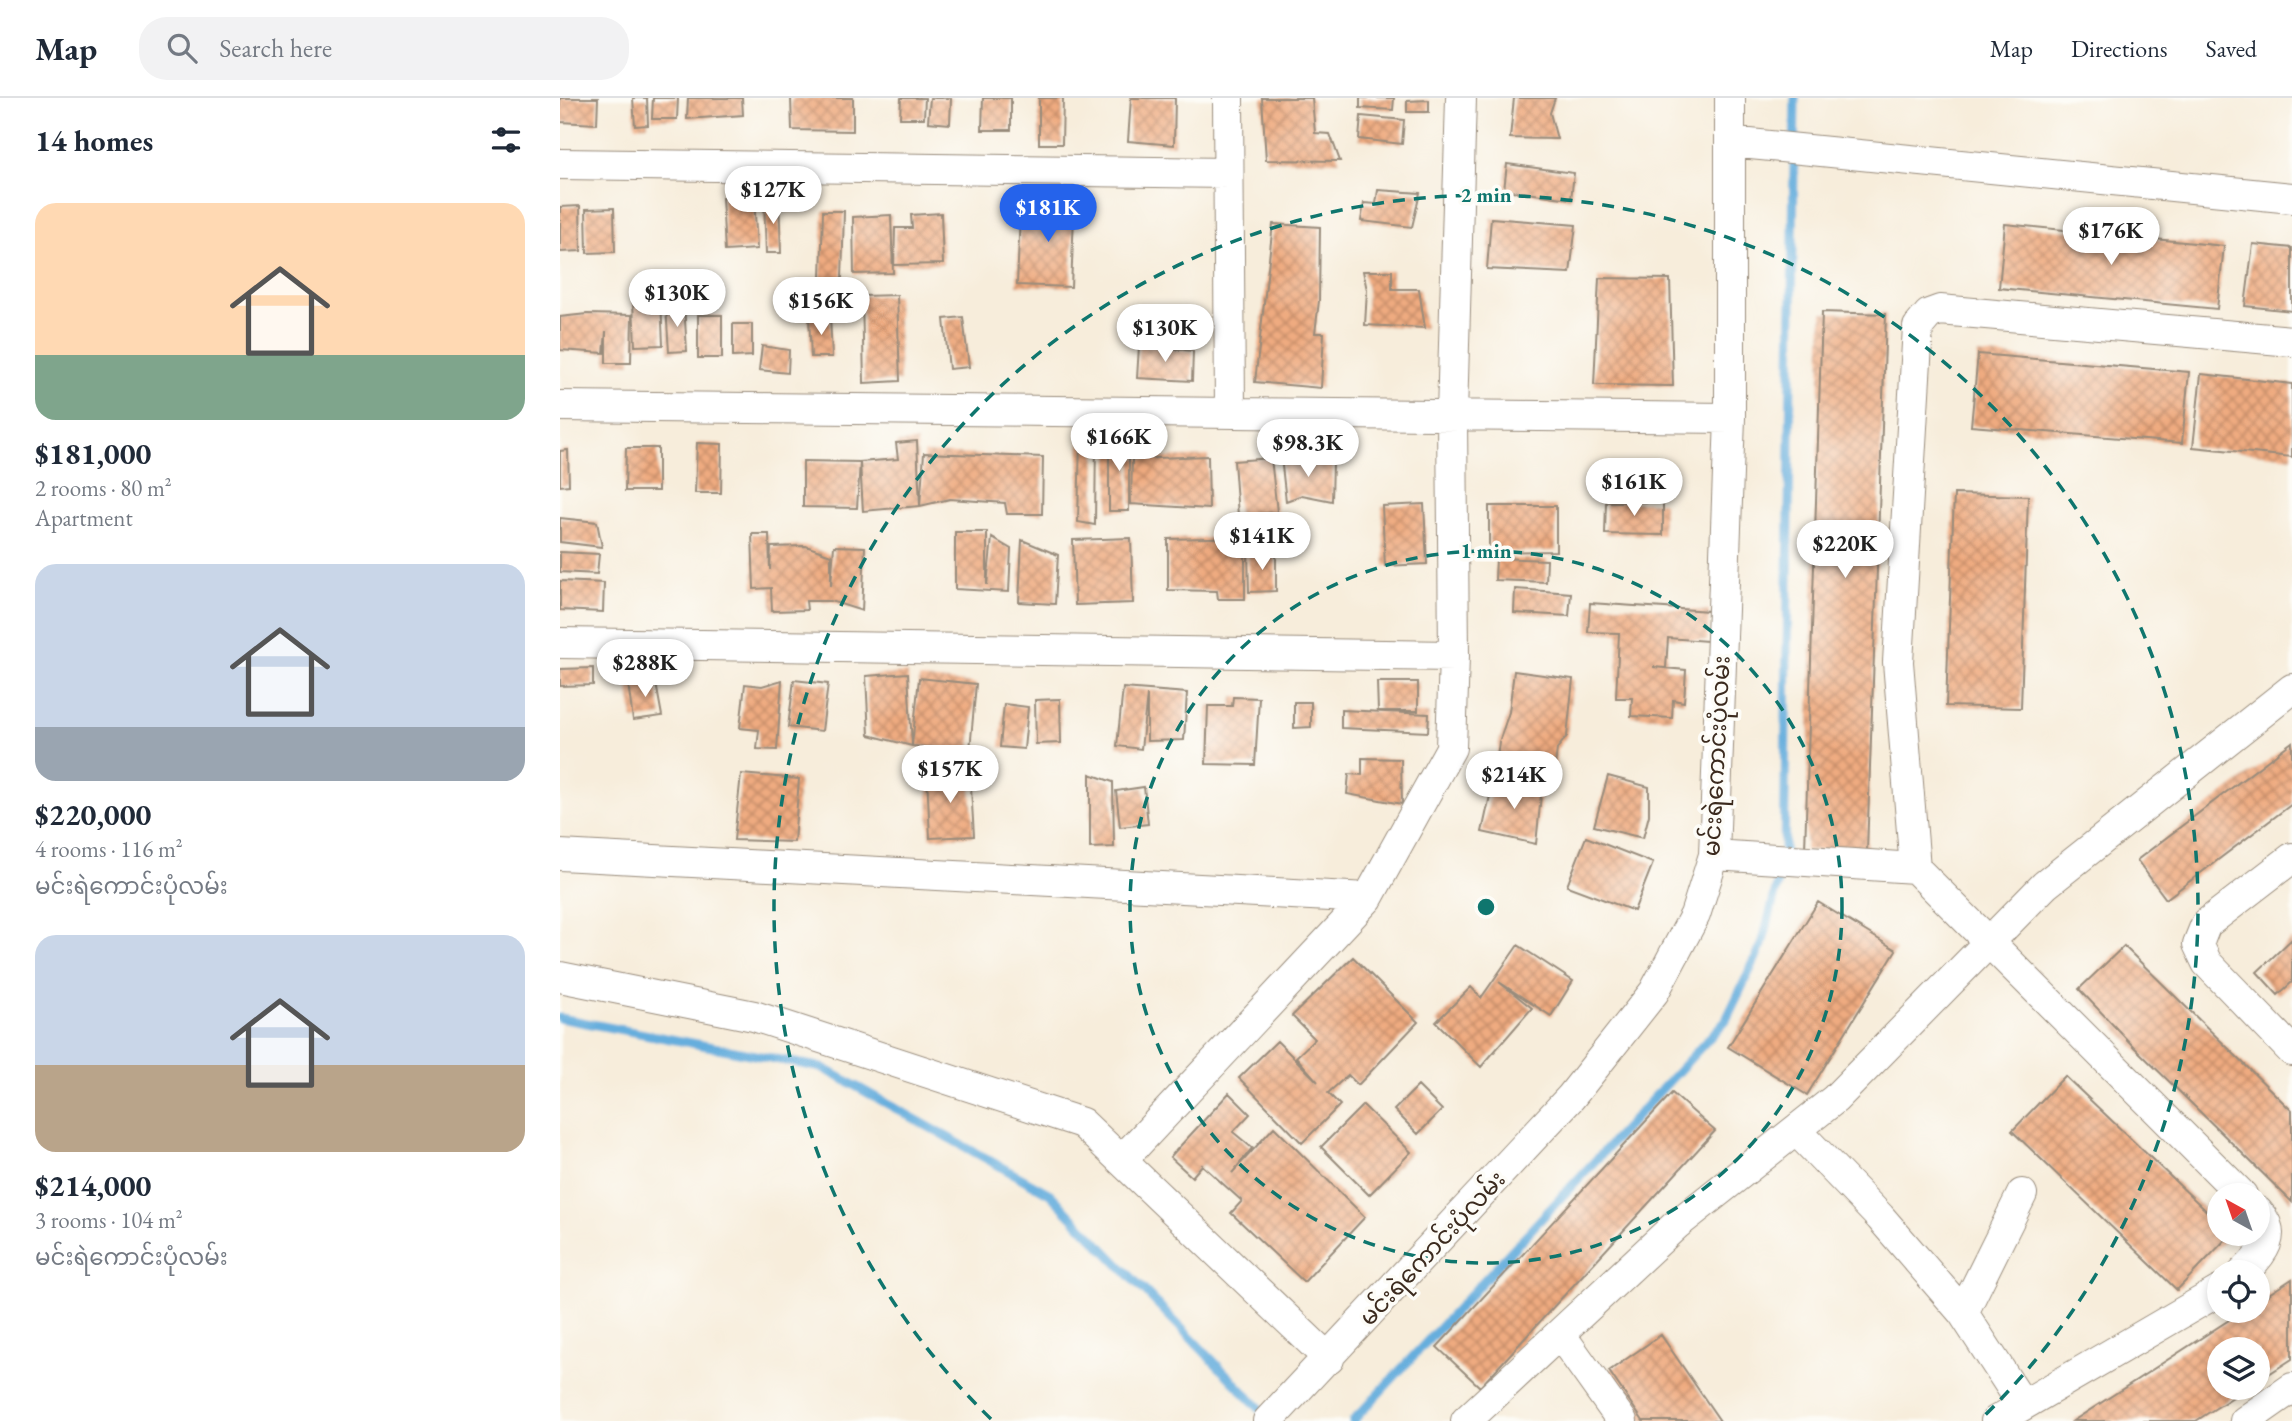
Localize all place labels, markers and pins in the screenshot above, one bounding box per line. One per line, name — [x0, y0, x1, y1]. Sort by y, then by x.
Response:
pin: $127K — [724, 166, 822, 226]
pin: $181K — [999, 184, 1097, 244]
pin: $176K — [2062, 208, 2160, 267]
pin: $130K — [628, 270, 726, 329]
pin: $156K — [772, 278, 870, 337]
pin: $130K — [1116, 304, 1214, 364]
pin: $166K — [1070, 414, 1168, 473]
pin: $98.3K — [1251, 420, 1365, 479]
pin: $161K — [1585, 458, 1683, 518]
pin: $141K — [1213, 512, 1311, 572]
pin: $220K — [1796, 520, 1894, 580]
pin: $288K — [596, 640, 694, 699]
pin: $157K — [901, 746, 999, 805]
pin: $214K — [1465, 752, 1563, 811]
centre of rings — [1474, 895, 1498, 919]

